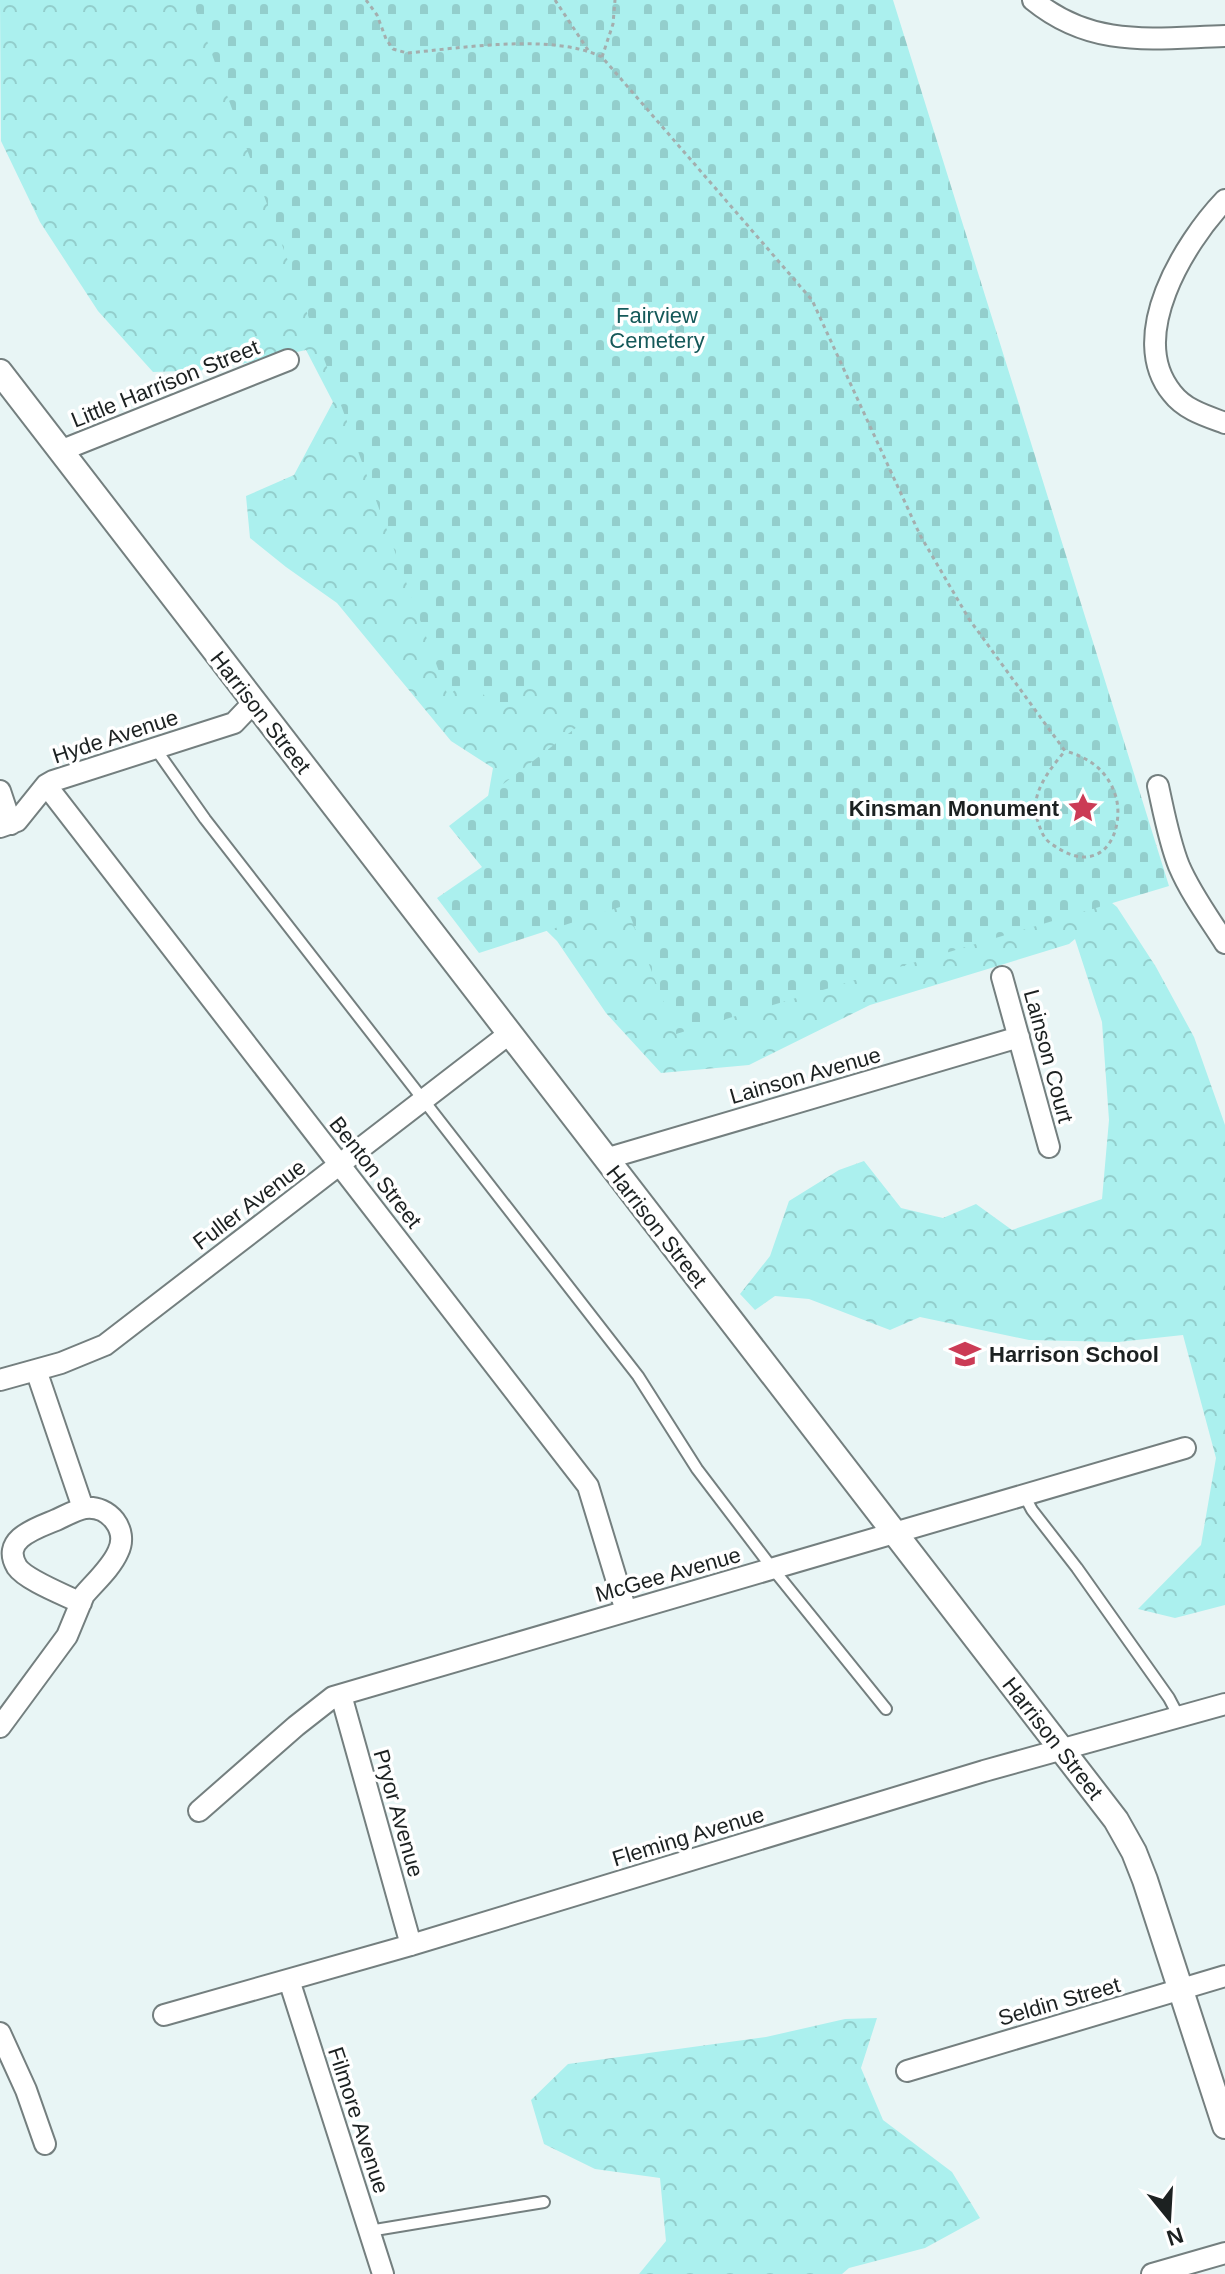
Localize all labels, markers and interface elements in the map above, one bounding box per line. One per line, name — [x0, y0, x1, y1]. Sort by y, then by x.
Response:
park label: Fairview Cemetery — [609, 303, 705, 353]
street label: Little Harrison Street — [68, 334, 263, 433]
street label: Harrison Street — [205, 646, 316, 778]
street label: Hyde Avenue — [49, 704, 181, 769]
place icon: Kinsman Monument — [1066, 791, 1100, 825]
place label: Kinsman Monument — [849, 796, 1060, 821]
street label: Lainson Court — [1019, 987, 1078, 1126]
street label: Lainson Avenue — [727, 1042, 884, 1109]
street label: Benton Street — [324, 1112, 427, 1233]
street label: Fuller Avenue — [188, 1154, 310, 1255]
street label: Harrison Street — [601, 1160, 712, 1292]
school or university icon: Harrison School — [948, 1337, 982, 1371]
place label: Harrison School — [989, 1342, 1159, 1367]
street label: McGee Avenue — [593, 1542, 744, 1607]
street label: Harrison Street — [997, 1672, 1108, 1804]
street label: Pryor Avenue — [368, 1746, 429, 1880]
street label: Fleming Avenue — [609, 1802, 767, 1871]
street label: Seldin Street — [995, 1972, 1123, 2031]
street label: Filmore Avenue — [323, 2044, 394, 2197]
north arrow — [1129, 2178, 1209, 2258]
text: N — [1164, 2222, 1186, 2251]

